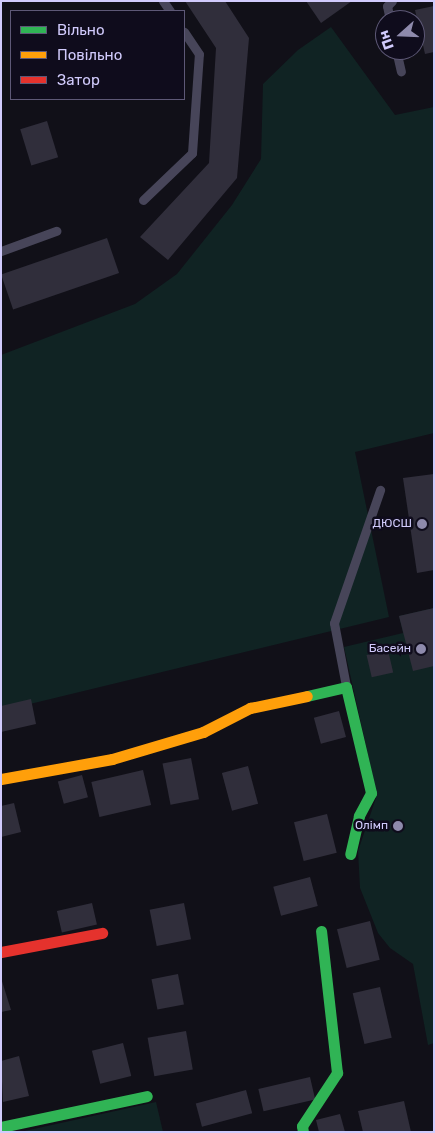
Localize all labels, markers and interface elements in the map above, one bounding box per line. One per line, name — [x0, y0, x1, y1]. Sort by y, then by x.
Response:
legend — [10, 10, 185, 100]
north arrow — [375, 10, 425, 60]
text: Вільно — [57, 21, 105, 39]
text: Пн — [375, 28, 398, 52]
text: Повільно — [57, 46, 122, 64]
text: Затор — [57, 71, 100, 89]
place label: ДЮСШ — [373, 517, 412, 531]
marker: ДЮСШ — [416, 518, 428, 530]
place label: Басейн — [369, 642, 411, 656]
marker: Басейн — [415, 643, 427, 655]
place label: Олімп — [355, 819, 388, 833]
marker: Олімп — [392, 820, 404, 832]

